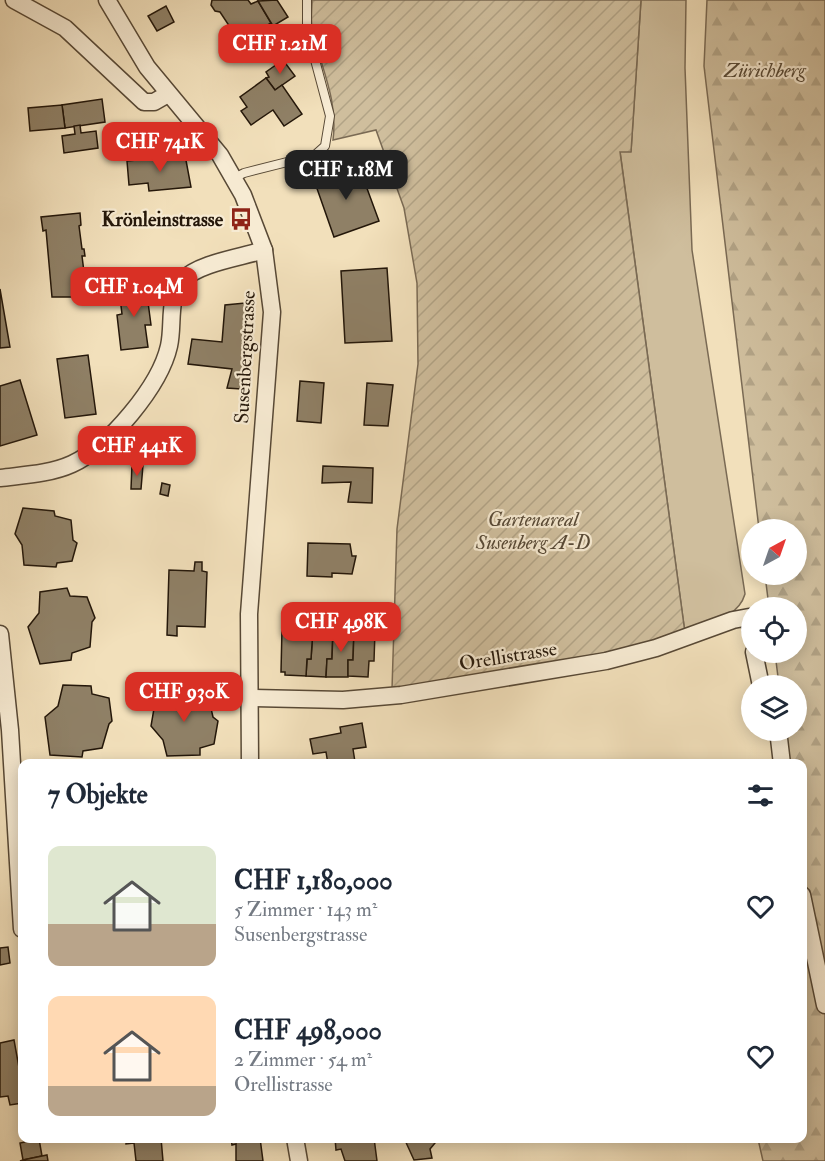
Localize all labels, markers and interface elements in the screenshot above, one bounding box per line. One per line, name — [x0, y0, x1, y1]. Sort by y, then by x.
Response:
pin: CHF 1.21M — [211, 24, 349, 75]
text: CHF 1.21M — [232, 31, 328, 56]
park label: Zürichberg — [723, 58, 807, 83]
pin: CHF 741K — [98, 122, 222, 173]
text: CHF 741K — [116, 129, 204, 154]
pin: CHF 1.18M — [277, 150, 415, 201]
text: CHF 1.18M — [299, 157, 393, 182]
bus stop icon: Krönleinstrasse — [228, 206, 254, 232]
place label: Krönleinstrasse — [102, 207, 224, 232]
pin: CHF 1.04M — [65, 267, 203, 318]
text: CHF 1.04M — [84, 274, 184, 299]
street label: Susenbergstrasse — [229, 290, 261, 424]
pin: CHF 441K — [75, 426, 199, 477]
text: CHF 441K — [92, 433, 182, 458]
park label: Gartenareal Susenberg A-D — [475, 507, 591, 555]
north arrow — [741, 519, 807, 585]
map controls — [741, 519, 807, 741]
button: locate — [741, 597, 807, 663]
pin: CHF 498K — [279, 602, 403, 653]
text: CHF 498K — [295, 609, 387, 634]
street label: Orellistrasse — [457, 636, 559, 676]
pin: CHF 930K — [122, 672, 246, 723]
button: layers — [741, 675, 807, 741]
text: CHF 930K — [139, 679, 229, 704]
text: 7 Objekte — [48, 779, 148, 811]
icon: filters — [744, 779, 777, 812]
text: CHF 1,180,000 — [234, 865, 393, 897]
icon: home — [96, 870, 168, 942]
icon: heart — [744, 890, 777, 923]
text: 5 Zimmer · 143 m² — [234, 897, 377, 922]
text: Susenbergstrasse — [234, 922, 367, 947]
text: CHF 498,000 — [234, 1015, 382, 1047]
icon: home — [96, 1020, 168, 1092]
icon: heart — [744, 1040, 777, 1073]
text: 2 Zimmer · 54 m² — [234, 1047, 372, 1072]
text: Orellistrasse — [234, 1072, 333, 1097]

